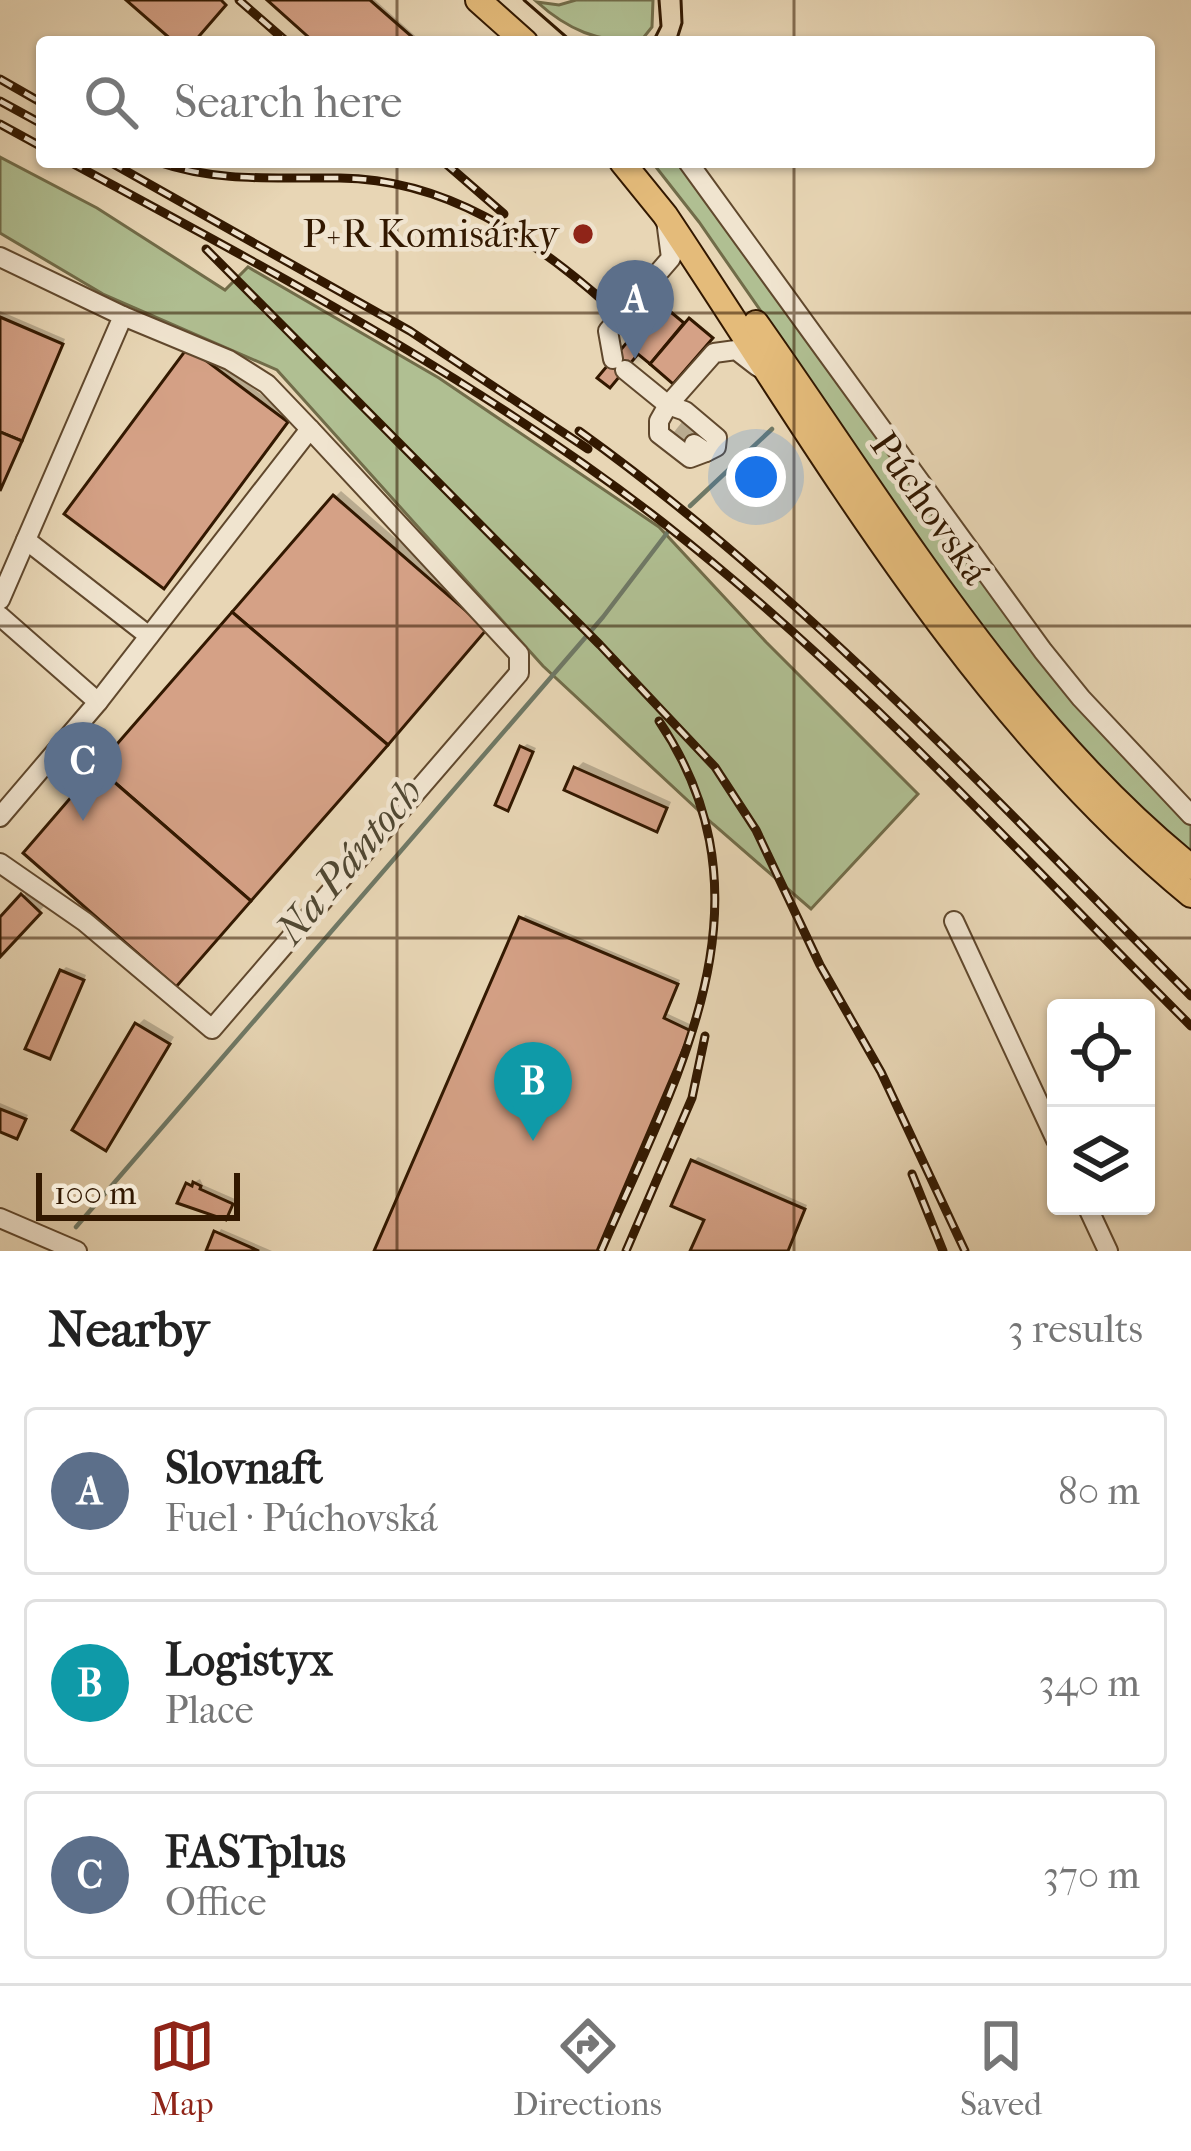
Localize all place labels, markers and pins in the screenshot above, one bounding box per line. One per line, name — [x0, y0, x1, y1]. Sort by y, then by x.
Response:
place label: P+R Komisárky — [303, 211, 560, 257]
marker: P+R Komisárky — [570, 221, 596, 247]
pin: A — [596, 260, 674, 359]
pin: C — [44, 722, 122, 821]
pin: B — [494, 1042, 572, 1141]

